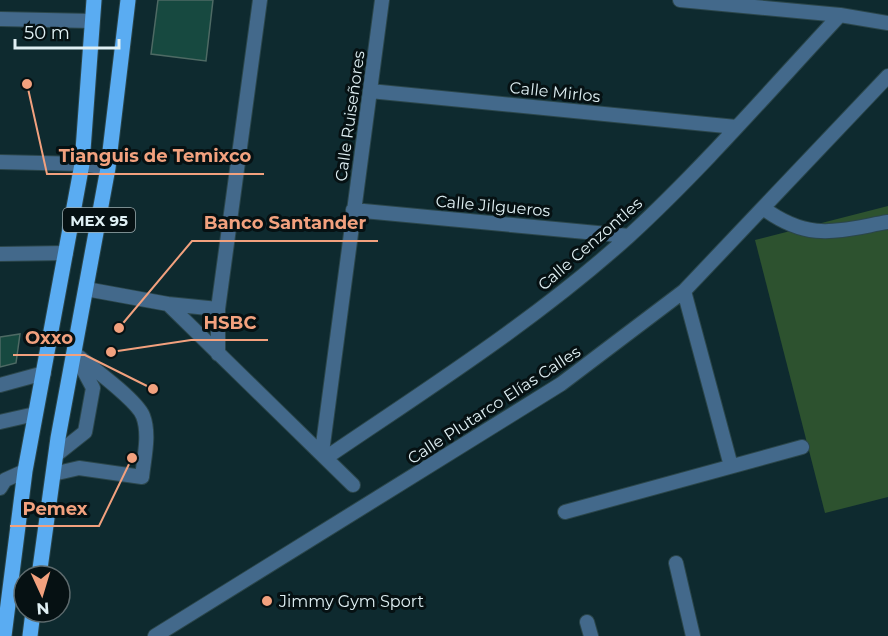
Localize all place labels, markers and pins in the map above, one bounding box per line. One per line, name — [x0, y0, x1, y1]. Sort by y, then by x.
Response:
callout: Tianguis de Temixco — [47, 138, 264, 174]
callout: Banco Santander — [192, 205, 378, 241]
callout: HSBC — [191, 304, 268, 340]
callout: Oxxo — [13, 319, 85, 355]
callout: Pemex — [10, 490, 99, 526]
place label: Jimmy Gym Sport — [278, 592, 424, 611]
marker: Jimmy Gym Sport — [260, 594, 274, 608]

